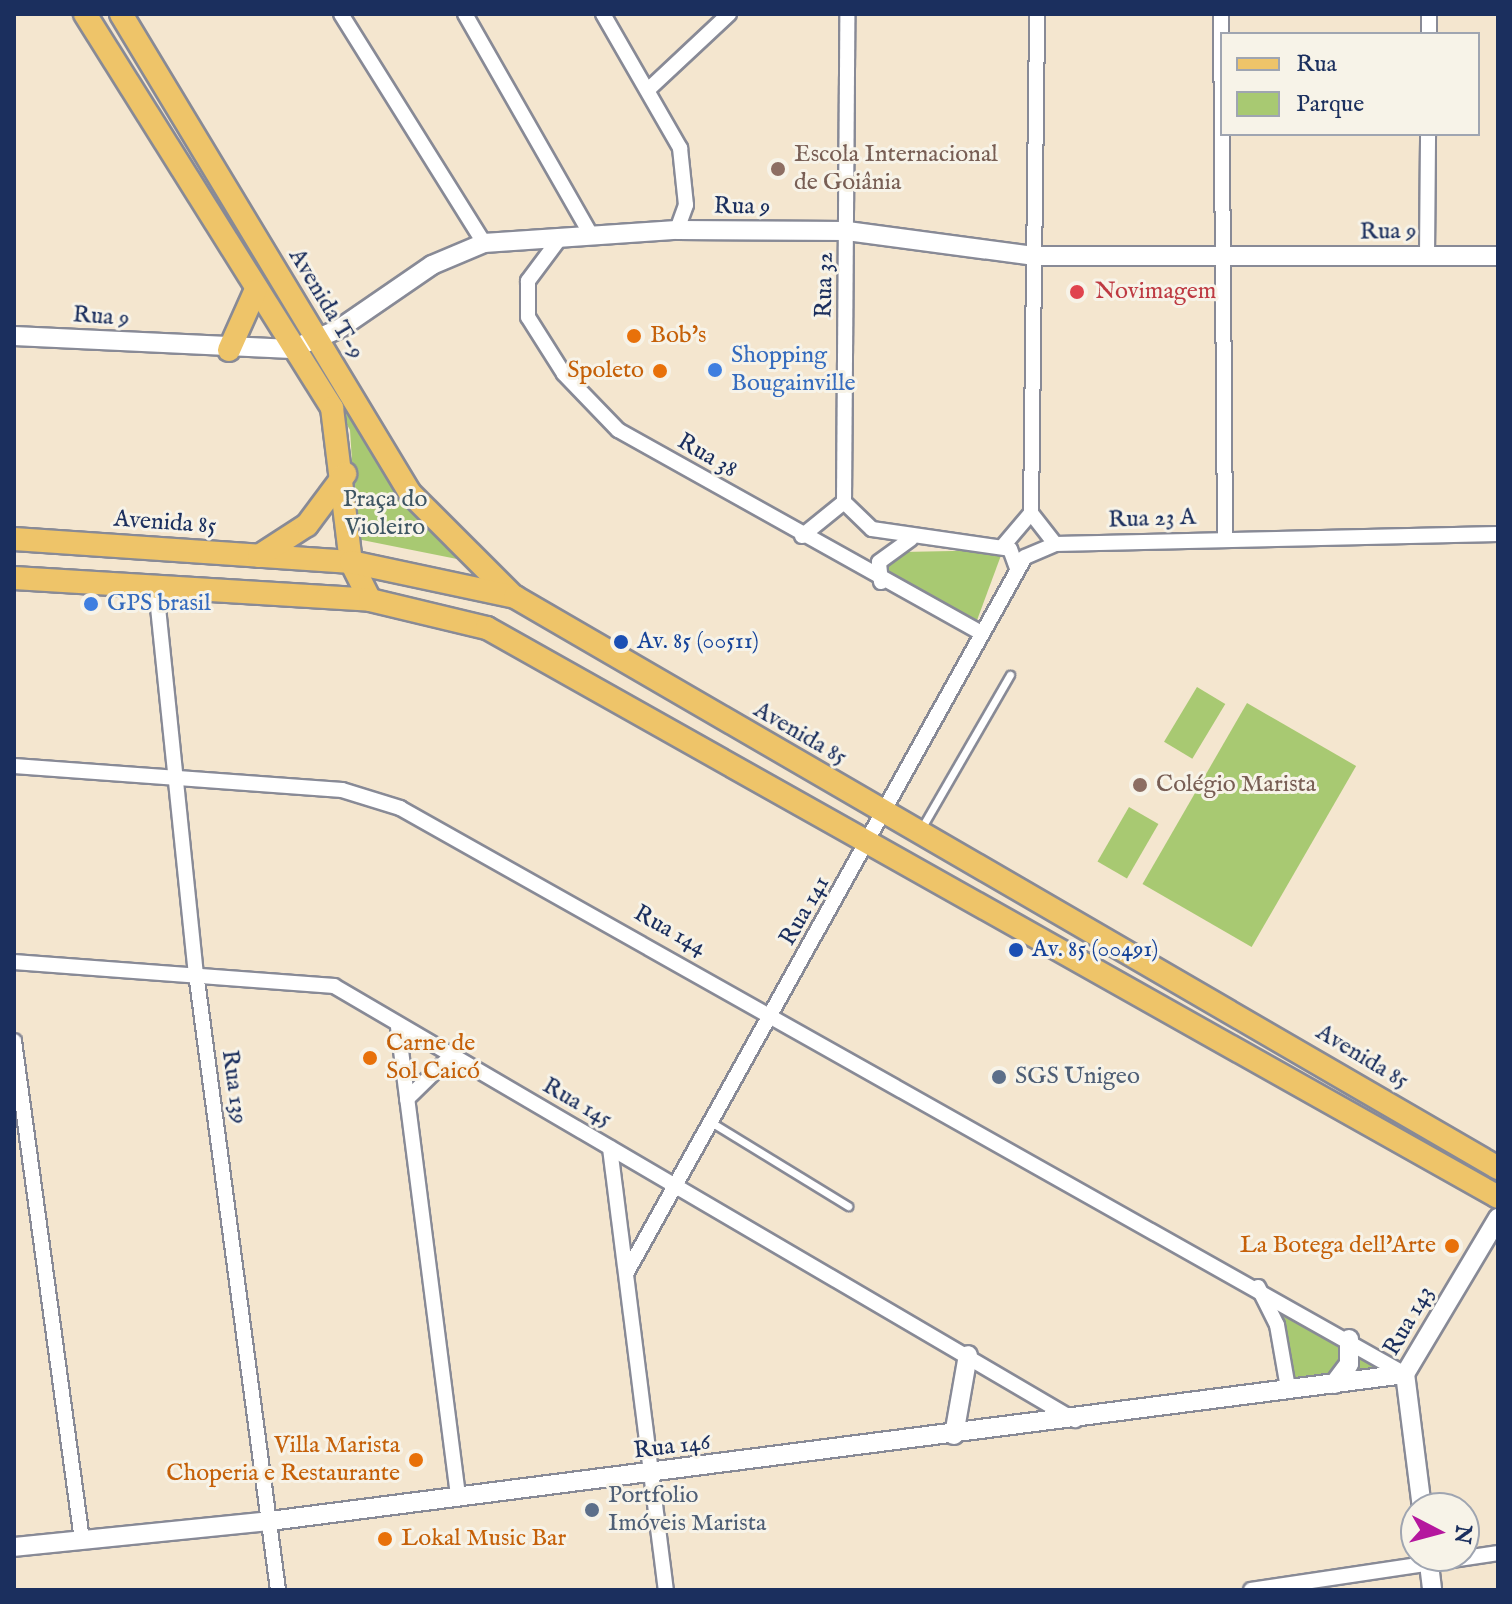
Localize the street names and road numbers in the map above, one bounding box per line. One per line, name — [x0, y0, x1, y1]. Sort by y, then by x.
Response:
street label: Rua 9 — [713, 192, 771, 222]
street label: Rua 9 — [1359, 217, 1417, 247]
street label: Avenida T-9 — [282, 244, 370, 364]
street label: Rua 32 — [810, 252, 840, 318]
street label: Rua 9 — [72, 301, 130, 333]
street label: Rua 38 — [672, 427, 742, 485]
street label: Rua 23 A — [1108, 503, 1196, 535]
street label: Avenida 85 — [113, 505, 217, 541]
street label: Avenida 85 — [748, 696, 852, 772]
street label: Rua 141 — [774, 871, 836, 951]
street label: Rua 144 — [629, 899, 711, 963]
street label: Avenida 85 — [1310, 1018, 1414, 1096]
street label: Rua 139 — [215, 1048, 253, 1126]
street label: Rua 145 — [537, 1072, 617, 1134]
street label: Rua 143 — [1378, 1281, 1440, 1361]
street label: Rua 146 — [632, 1428, 712, 1466]

